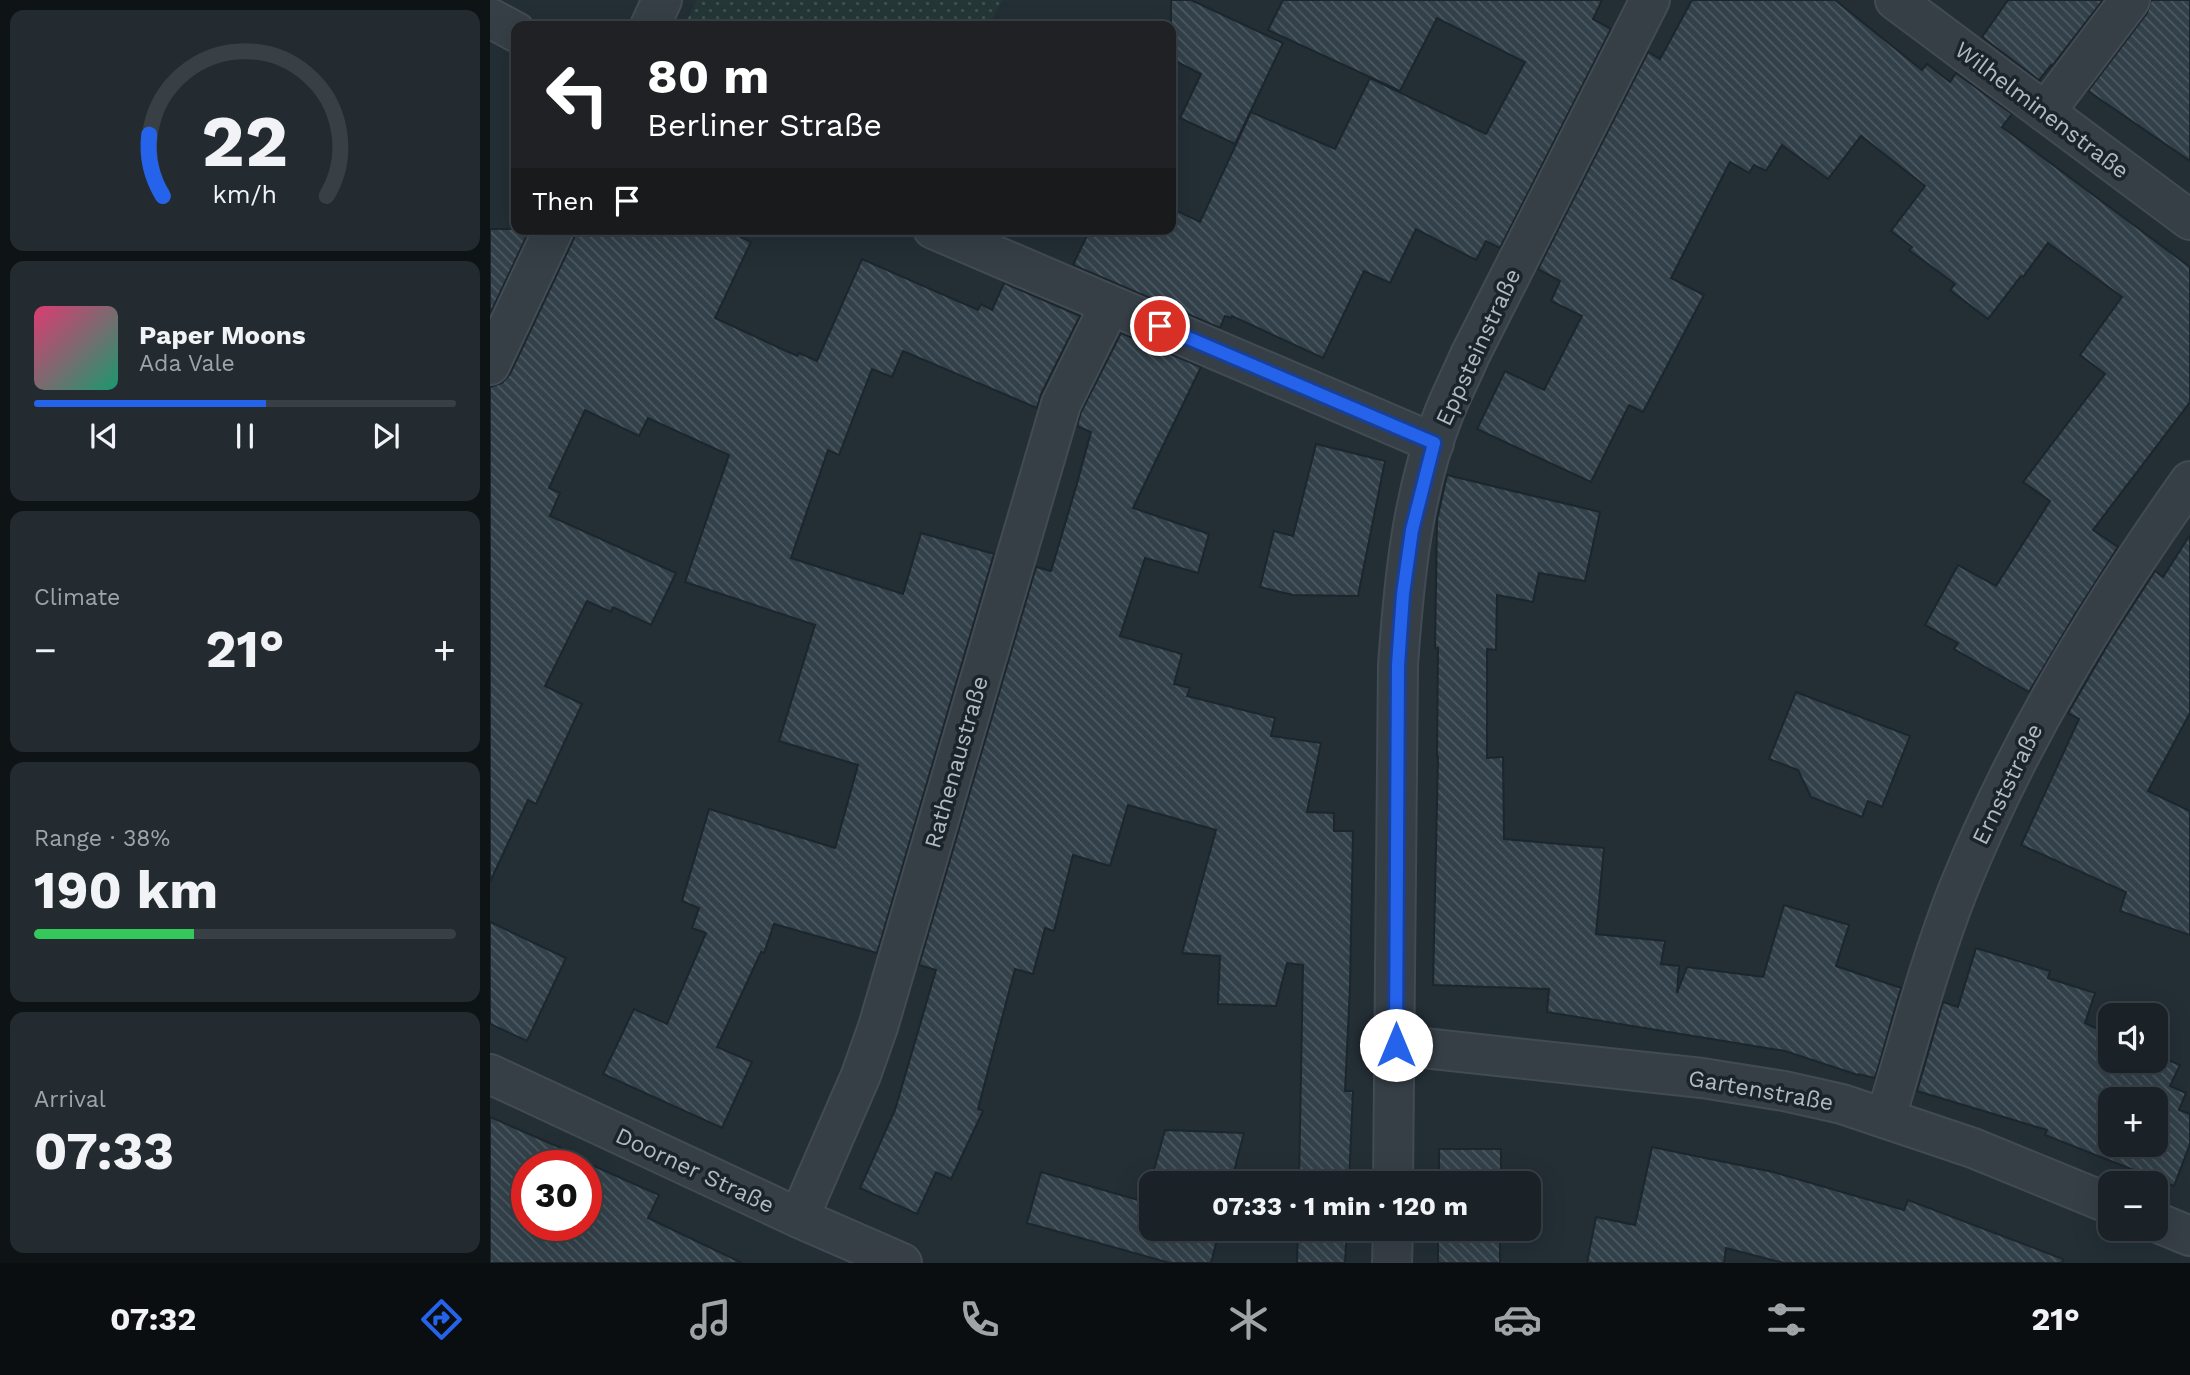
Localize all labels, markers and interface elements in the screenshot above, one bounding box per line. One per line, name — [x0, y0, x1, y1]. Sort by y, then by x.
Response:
street label: Wilhelminenstraße — [1949, 36, 2134, 185]
text: 80 m — [647, 47, 769, 105]
icon: left — [532, 49, 623, 140]
text: 22 — [202, 99, 288, 185]
text: Berliner Straße — [647, 106, 882, 144]
text: km/h — [213, 180, 277, 209]
icon: arrive — [608, 182, 646, 220]
text: Then — [532, 186, 594, 216]
street label: Eppsteinstraße — [1430, 264, 1527, 430]
pin — [1130, 296, 1190, 356]
icon: arrive — [1141, 307, 1179, 345]
text: Paper Moons — [139, 320, 306, 350]
text: Ada Vale — [139, 350, 235, 377]
icon: previous — [85, 417, 123, 455]
icon: pause — [226, 417, 264, 455]
icon: next — [367, 417, 405, 455]
text: Climate — [34, 584, 120, 611]
text: 21° — [205, 619, 285, 680]
text: − — [34, 628, 57, 672]
text: + — [433, 628, 456, 672]
street label: Rathenaustraße — [919, 673, 994, 851]
street label: Ernststraße — [1967, 719, 2048, 849]
text: Range · 38% — [34, 825, 170, 852]
text: 190 km — [34, 860, 218, 921]
map controls — [2098, 1003, 2168, 1241]
button: sound — [2098, 1003, 2168, 1073]
position arrow — [1359, 1008, 1433, 1082]
street label: Gartenstraße — [1686, 1064, 1836, 1117]
text: Arrival — [34, 1086, 106, 1113]
button: + — [2098, 1087, 2168, 1157]
text: 07:33 — [34, 1121, 174, 1182]
street label: Doorner Straße — [611, 1122, 778, 1219]
speed limit sign: 30 — [511, 1150, 602, 1241]
button: − — [2098, 1171, 2168, 1241]
text: 07:33 · 1 min · 120 m — [1212, 1191, 1468, 1221]
icon: directions — [417, 1295, 466, 1344]
icon: music — [686, 1295, 735, 1344]
icon: phone — [955, 1295, 1004, 1344]
icon: climate — [1224, 1295, 1273, 1344]
icon: car — [1493, 1295, 1542, 1344]
icon: filters — [1762, 1295, 1811, 1344]
text: 07:32 — [110, 1300, 196, 1338]
text: 21° — [2031, 1300, 2080, 1338]

